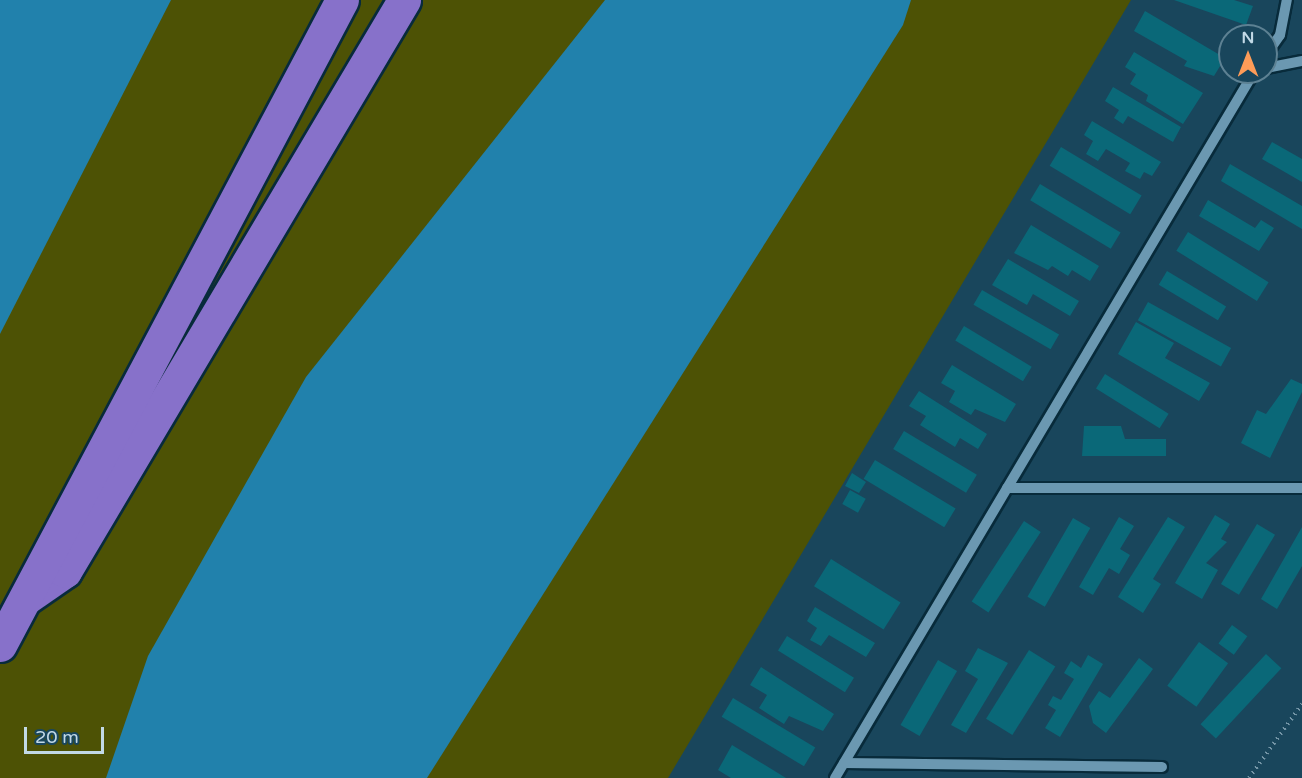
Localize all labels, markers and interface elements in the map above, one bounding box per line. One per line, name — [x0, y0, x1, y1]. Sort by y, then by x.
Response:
north arrow — [1218, 24, 1278, 84]
text: N — [1242, 28, 1254, 48]
scale bar — [27, 715, 106, 753]
text: 20 m — [35, 726, 79, 748]

